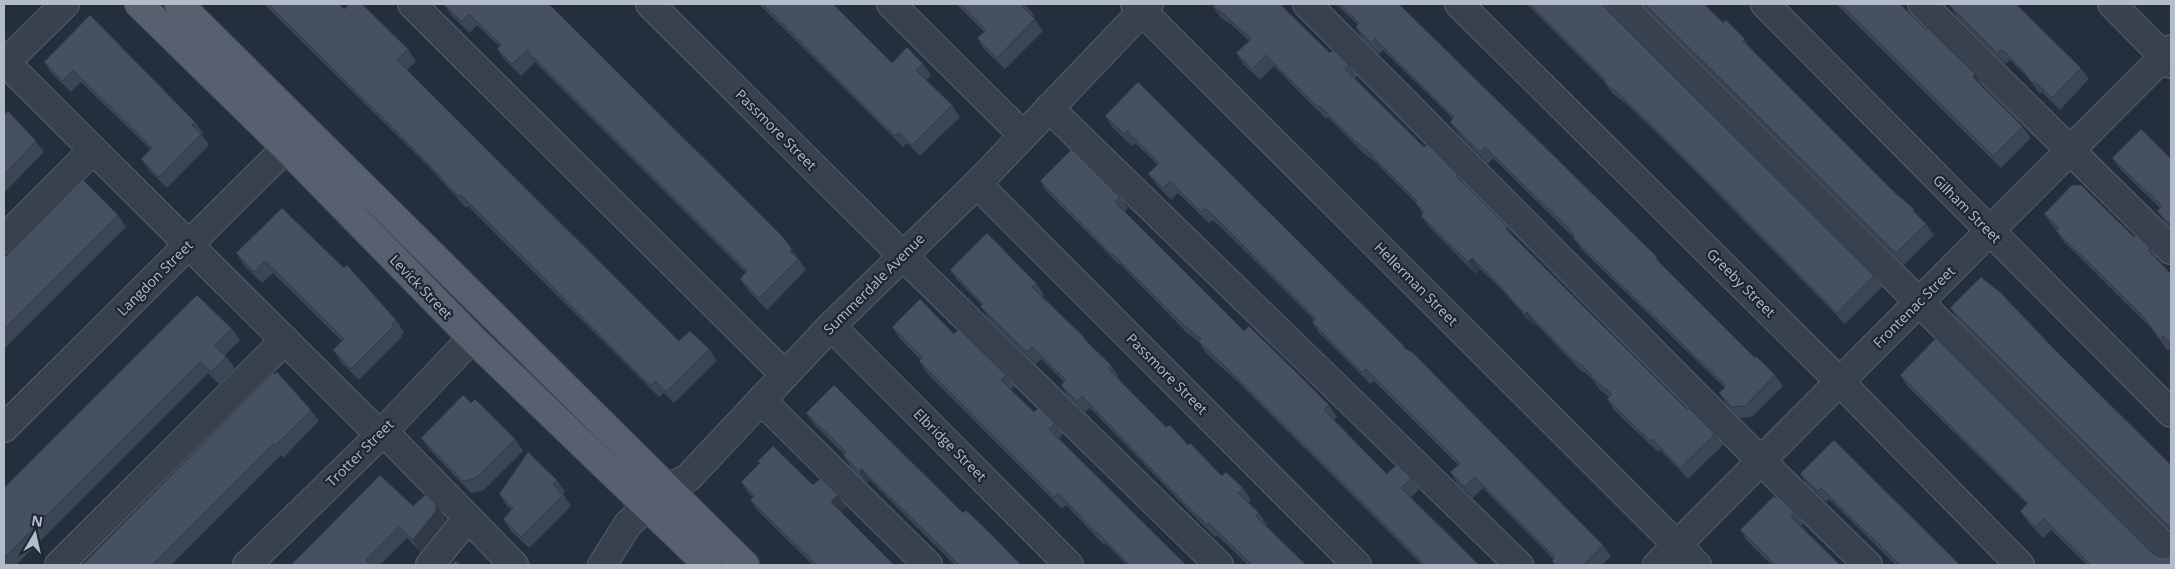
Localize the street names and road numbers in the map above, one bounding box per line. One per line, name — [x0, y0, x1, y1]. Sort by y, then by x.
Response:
street label: Passmore Street — [732, 85, 821, 174]
street label: Gilham Street — [1929, 170, 2006, 247]
street label: Summerdale Avenue — [819, 229, 929, 338]
street label: Langdon Street — [113, 236, 197, 320]
street label: Hellerman Street — [1370, 238, 1462, 330]
street label: Greeby Street — [1703, 244, 1780, 321]
street label: Levick Street — [386, 250, 457, 323]
street label: Frontenac Street — [1869, 262, 1959, 352]
street label: Passmore Street — [1123, 329, 1212, 418]
street label: Elbridge Street — [910, 404, 991, 485]
street label: Trotter Street — [322, 415, 398, 491]

